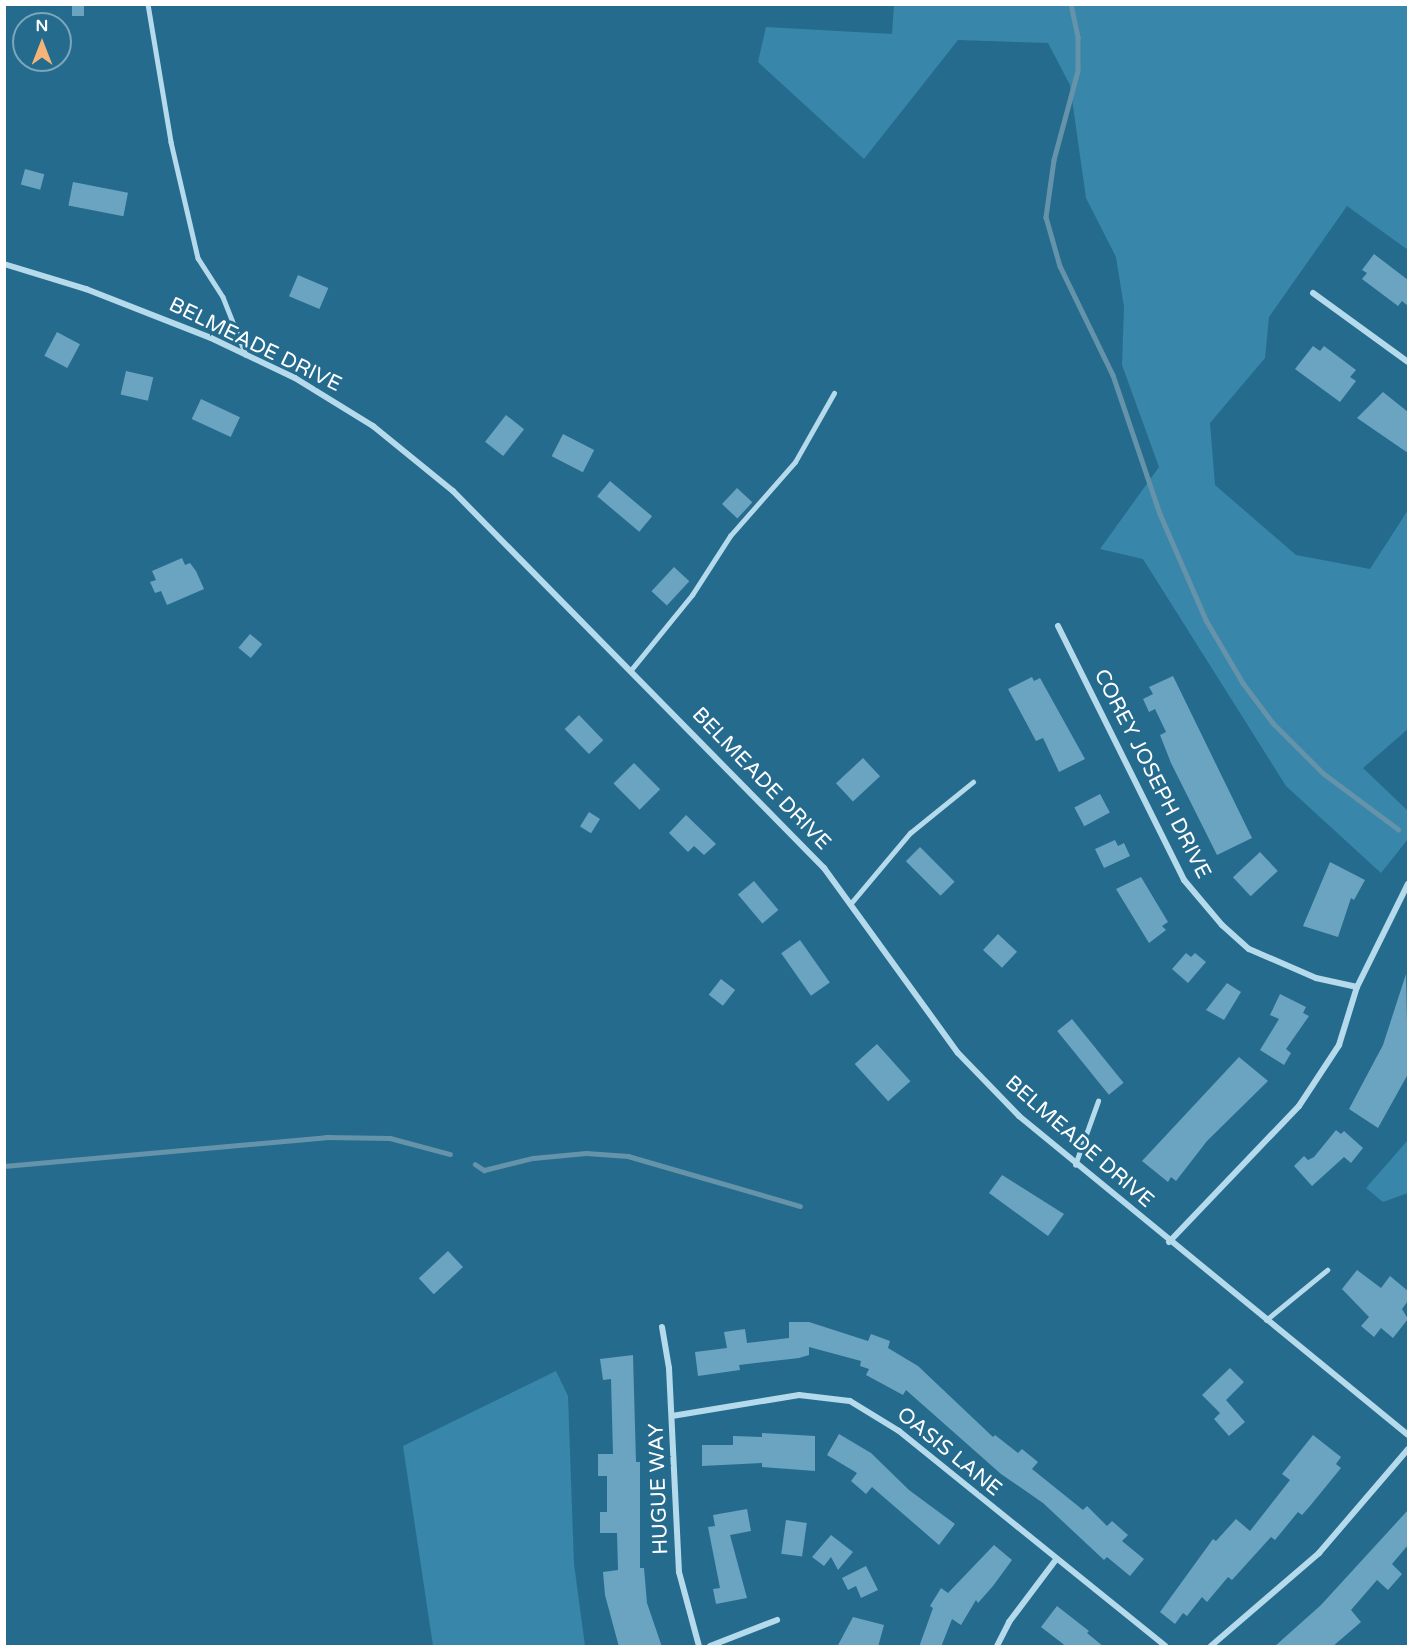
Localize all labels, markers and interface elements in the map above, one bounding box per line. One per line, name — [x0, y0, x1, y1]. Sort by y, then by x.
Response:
north arrow — [12, 12, 72, 72]
text: N — [36, 16, 48, 36]
street label: BELMEADE DRIVE — [165, 292, 345, 398]
street label: COREY JOSEPH DRIVE — [1088, 665, 1216, 883]
street label: BELMEADE DRIVE — [686, 702, 836, 856]
street label: BELMEADE DRIVE — [1000, 1071, 1158, 1213]
street label: OASIS LANE — [892, 1402, 1006, 1502]
street label: HUGUE WAY — [644, 1423, 674, 1555]

